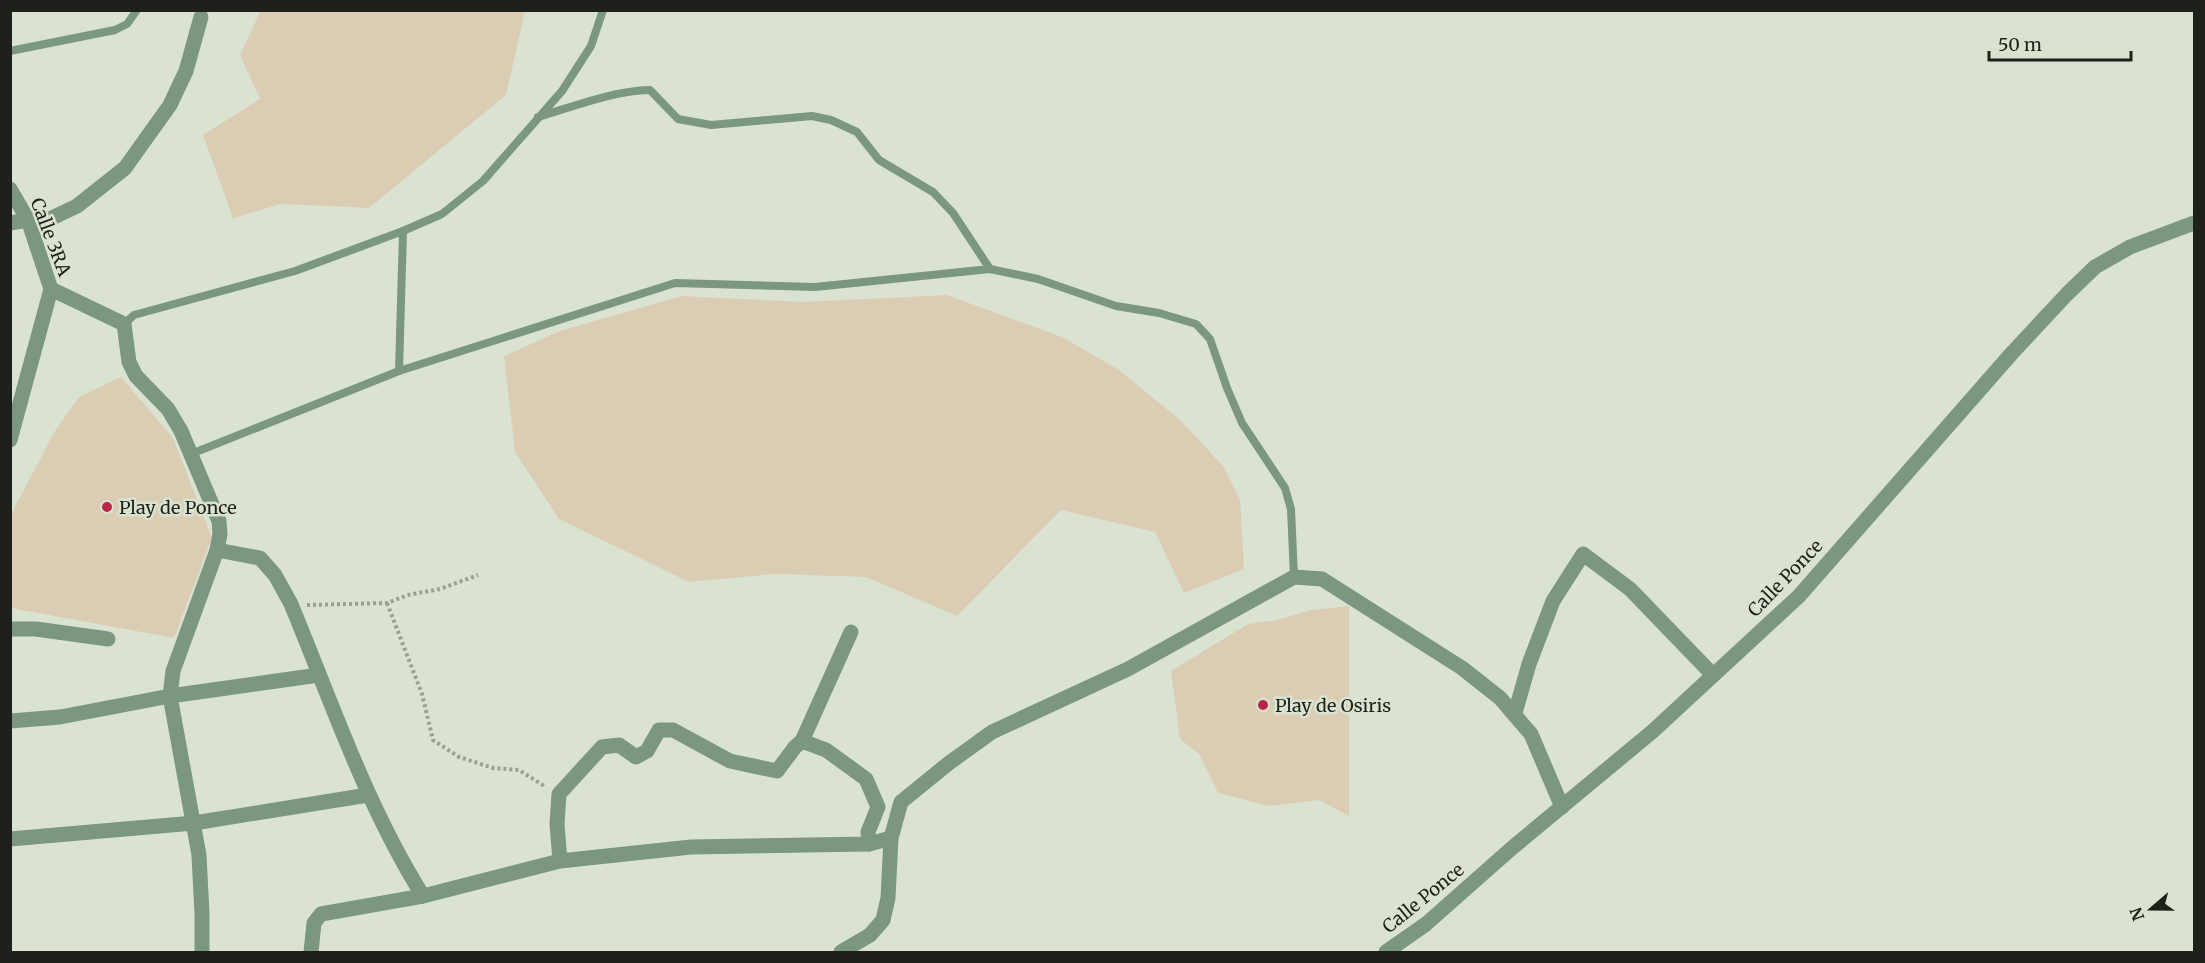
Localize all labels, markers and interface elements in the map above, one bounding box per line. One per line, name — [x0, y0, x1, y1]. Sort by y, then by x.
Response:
scale bar — [1989, 24, 2132, 62]
text: 50 m — [1998, 33, 2042, 56]
street label: Calle 3RA — [26, 195, 77, 280]
place label: Play de Ponce — [119, 496, 237, 519]
marker: Play de Ponce — [100, 500, 114, 514]
street label: Calle Ponce — [1743, 535, 1827, 621]
place label: Play de Osiris — [1275, 694, 1391, 717]
marker: Play de Osiris — [1256, 698, 1270, 712]
street label: Calle Ponce — [1377, 858, 1469, 938]
north arrow — [2121, 879, 2181, 939]
text: N — [2125, 904, 2148, 923]

